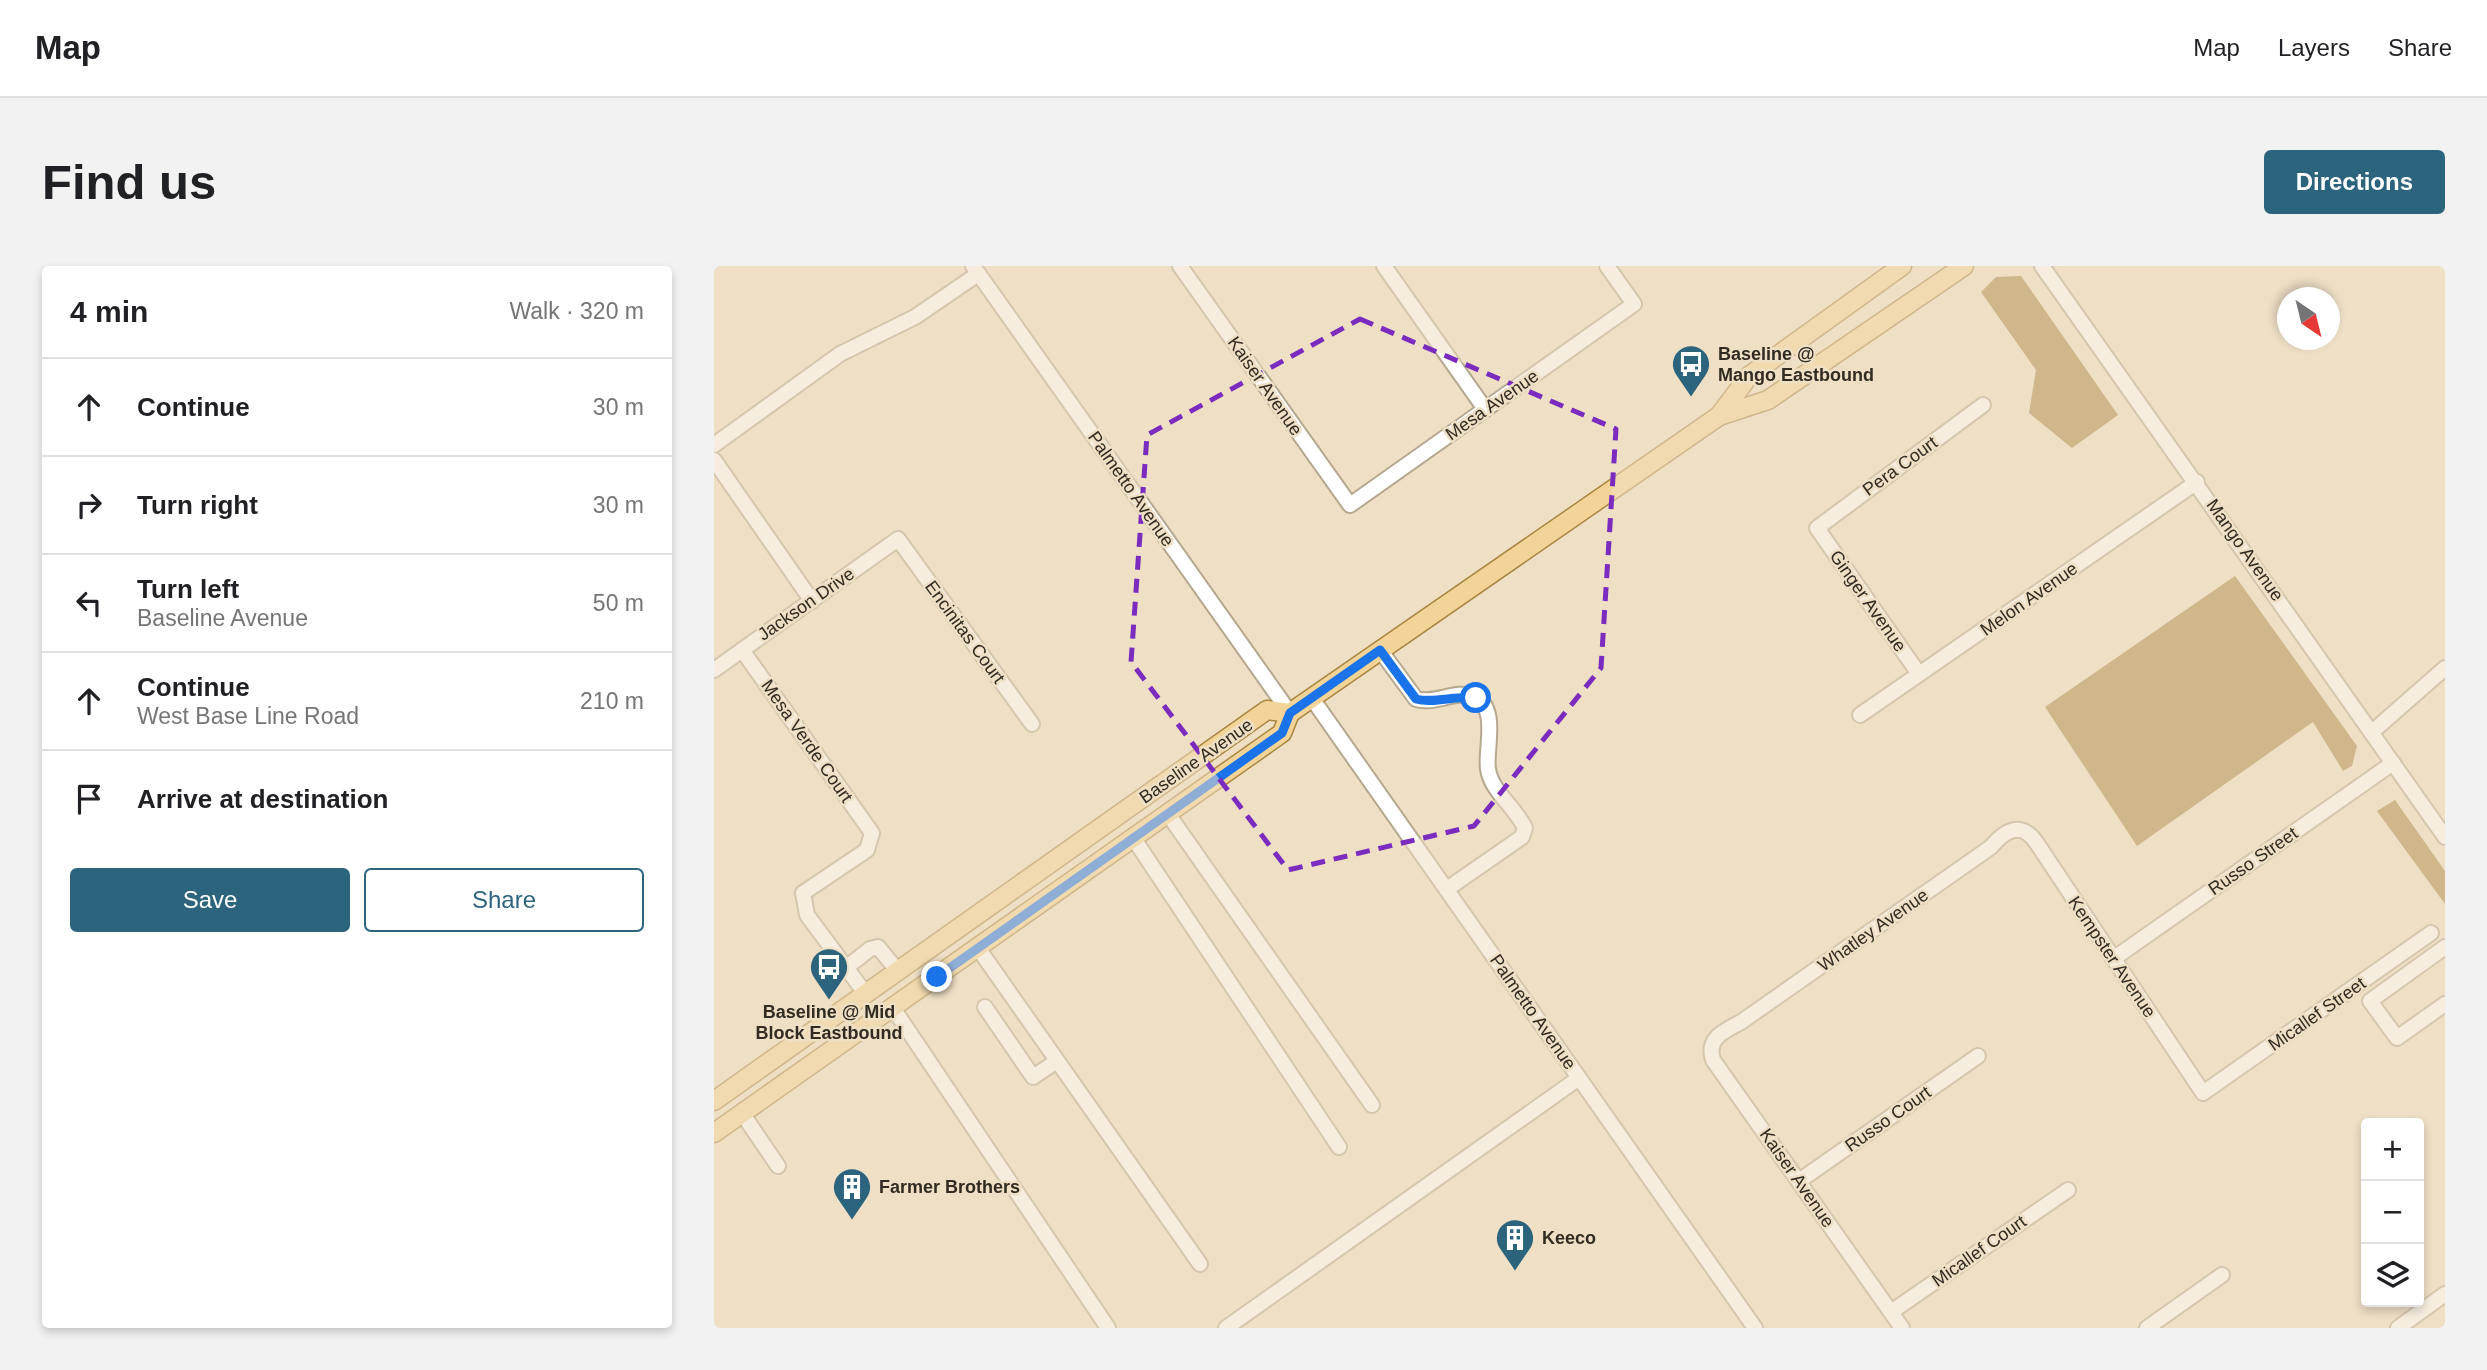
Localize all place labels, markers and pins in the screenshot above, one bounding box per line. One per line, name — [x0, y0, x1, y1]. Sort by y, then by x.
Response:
bus stop icon: Baseline @ Mango Eastbound — [1670, 343, 1712, 398]
place label: Baseline @ Mango Eastbound — [1718, 344, 1874, 385]
bus stop icon: Baseline @ Mid Block Eastbound — [808, 946, 850, 1001]
place label: Baseline @ Mid Block Eastbound — [755, 1002, 903, 1043]
building icon: Farmer Brothers — [831, 1166, 873, 1221]
place label: Farmer Brothers — [879, 1177, 1020, 1197]
building icon: Keeco — [1494, 1217, 1536, 1272]
place label: Keeco — [1542, 1228, 1596, 1248]

